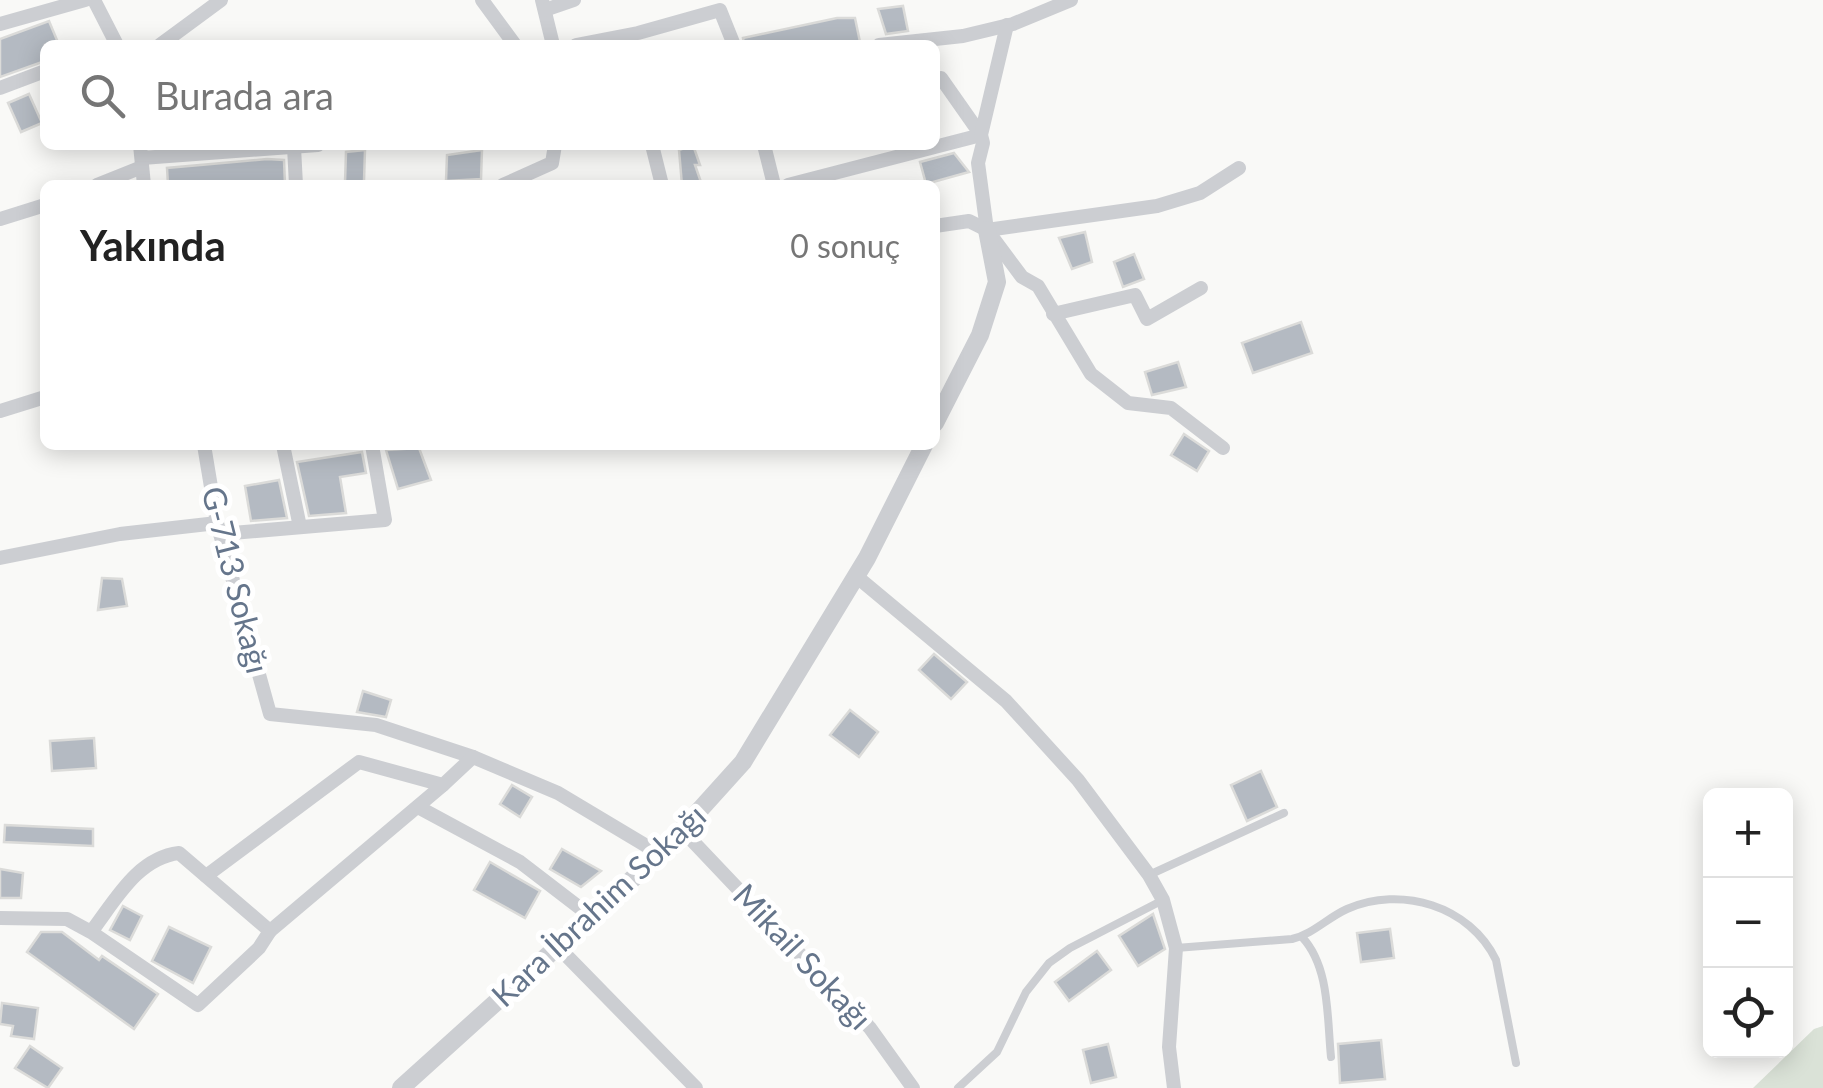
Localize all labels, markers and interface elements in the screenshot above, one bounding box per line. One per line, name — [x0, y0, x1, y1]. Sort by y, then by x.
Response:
search box — [40, 40, 940, 150]
icon: search — [75, 68, 130, 123]
text: Burada ara — [155, 72, 334, 118]
text: Yakında — [80, 220, 226, 270]
text: 0 sonuç — [790, 226, 900, 265]
street label: G-713 Sokağı — [194, 482, 278, 677]
map controls — [1703, 788, 1793, 1058]
button: + — [1703, 788, 1793, 878]
street label: Kara İbrahim Sokağı — [483, 796, 713, 1014]
street label: Mikail Sokağı — [726, 875, 880, 1037]
button: − — [1703, 878, 1793, 968]
button: locate — [1703, 968, 1793, 1058]

